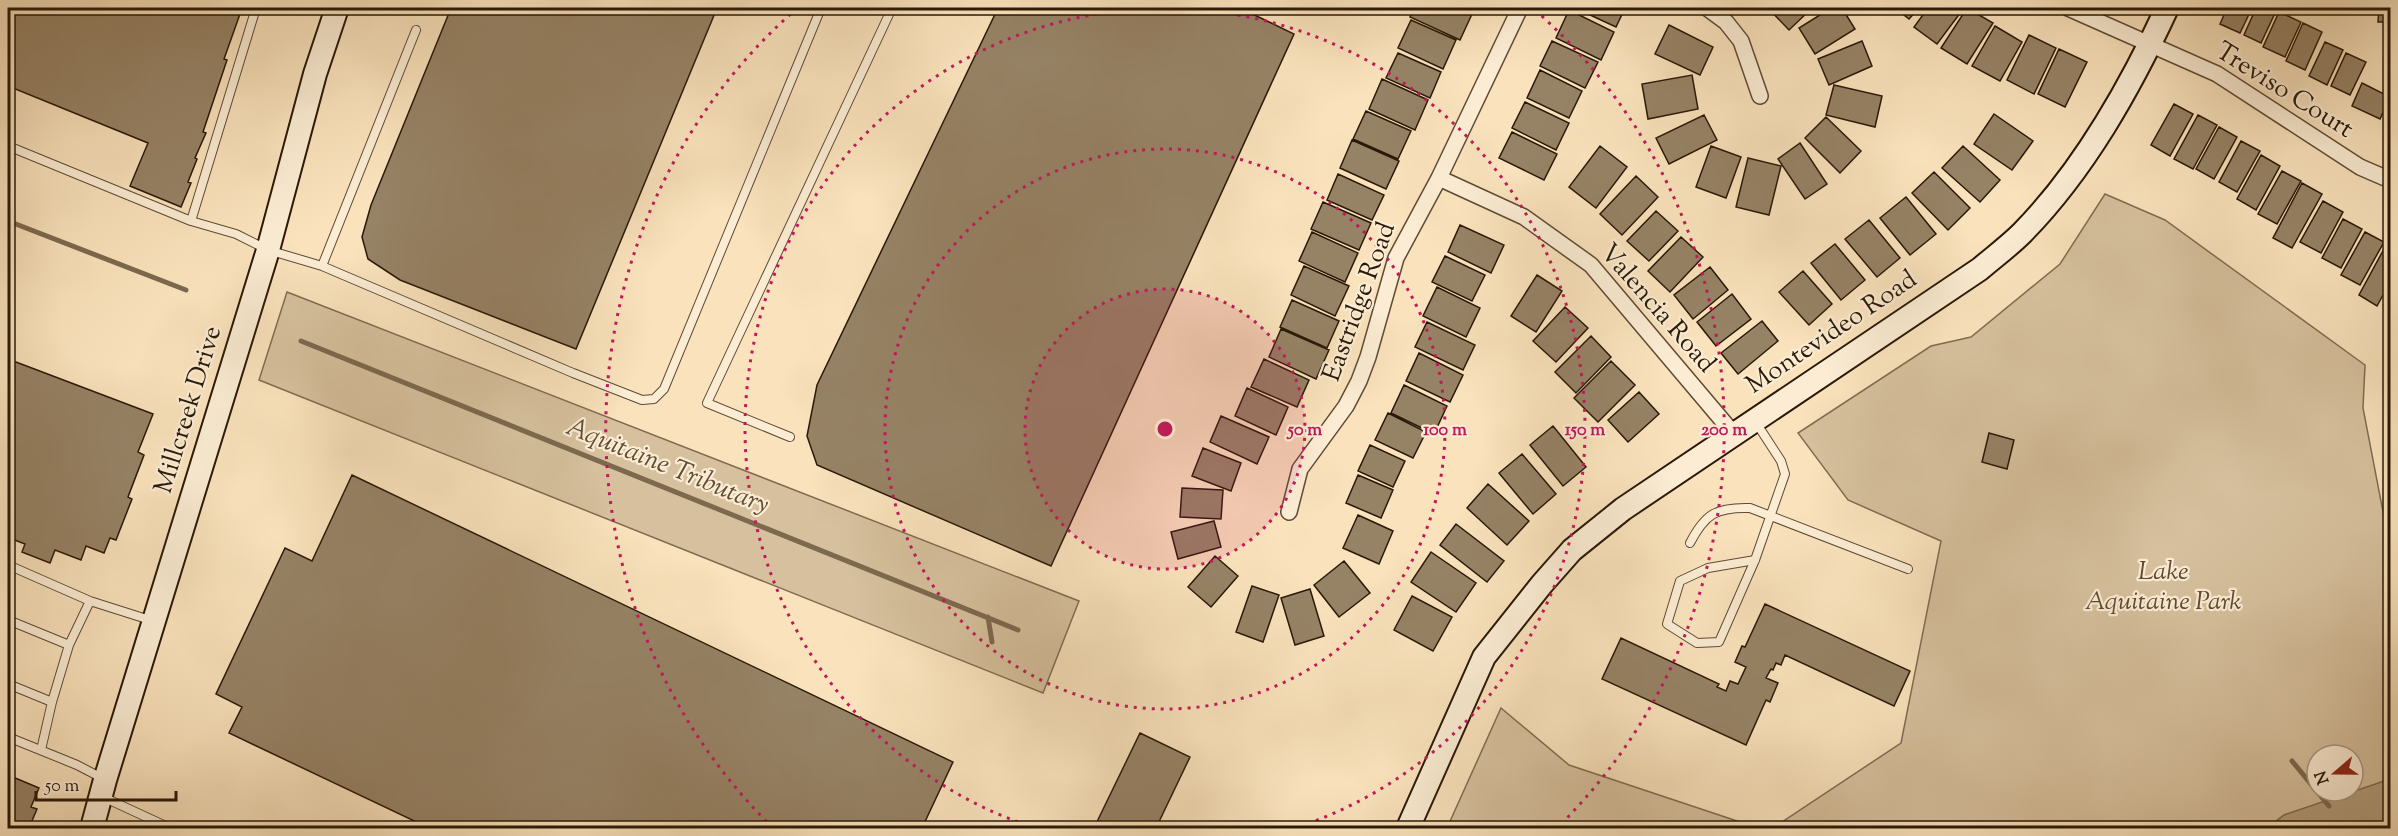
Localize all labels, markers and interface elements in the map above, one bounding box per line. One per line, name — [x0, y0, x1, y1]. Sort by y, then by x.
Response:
street label: Treviso Court — [2208, 34, 2360, 148]
street label: Eastridge Road — [1314, 217, 1406, 387]
street label: Valencia Road — [1590, 236, 1724, 382]
street label: Montevideo Road — [1739, 262, 1925, 404]
street label: Millcreek Drive — [146, 322, 232, 498]
water label: Aquitaine Tributary — [560, 408, 774, 526]
text: 50 m — [1286, 418, 1322, 444]
text: 100 m — [1423, 418, 1467, 444]
text: 150 m — [1565, 418, 1605, 444]
text: 200 m — [1701, 418, 1747, 444]
centre of rings — [1155, 419, 1175, 439]
park label: Lake Aquitaine Park — [2085, 554, 2242, 621]
north arrow — [2305, 743, 2365, 803]
scale bar — [36, 764, 176, 802]
text: N — [2310, 767, 2336, 787]
text: 50 m — [44, 774, 80, 800]

